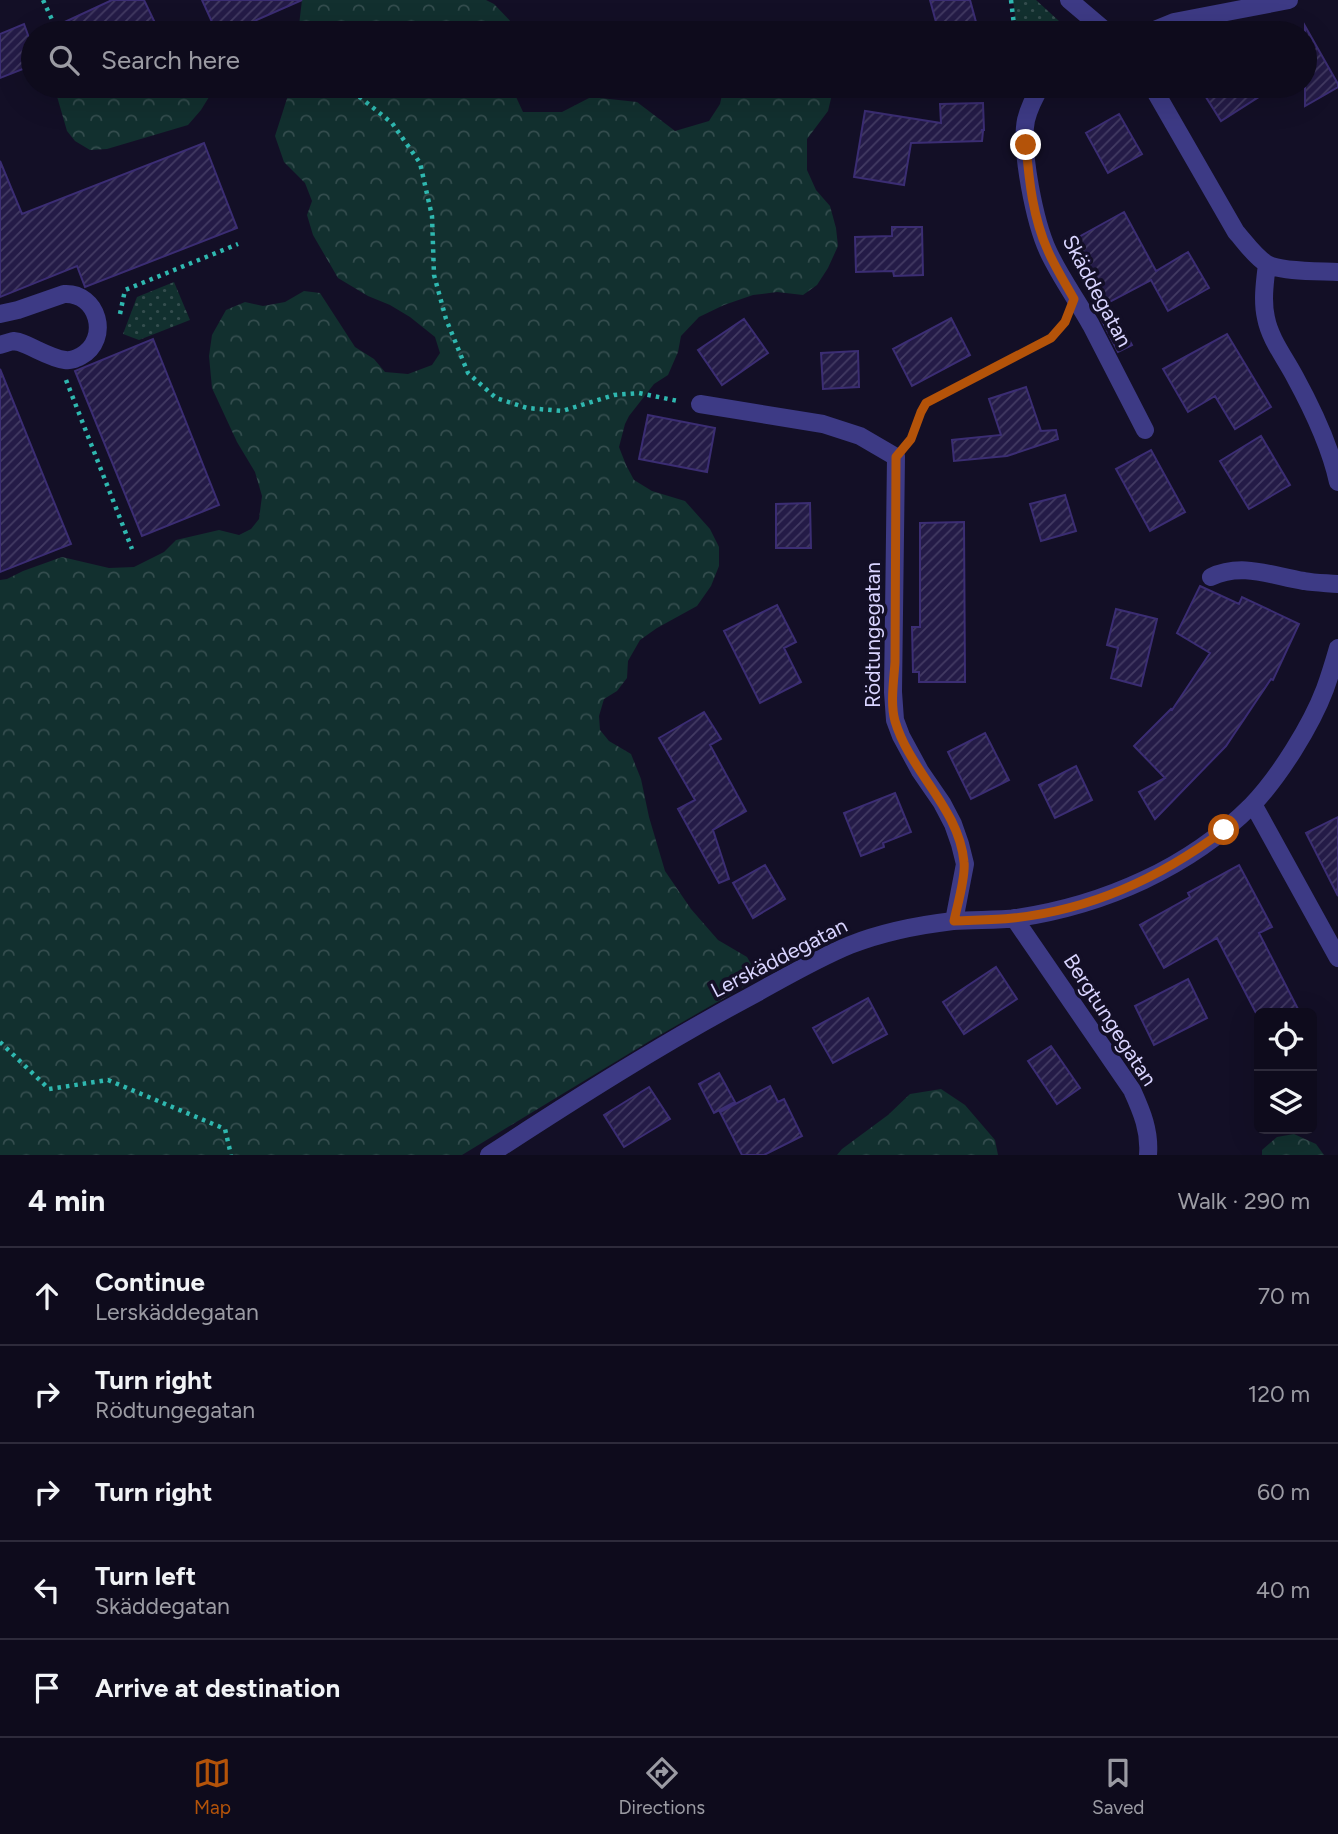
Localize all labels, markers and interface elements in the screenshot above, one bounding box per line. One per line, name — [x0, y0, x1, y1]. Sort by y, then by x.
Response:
search box — [21, 21, 1317, 98]
icon: search — [45, 41, 83, 79]
text: Search here — [101, 44, 240, 76]
route end — [1010, 129, 1041, 160]
street label: Skäddegatan — [1057, 231, 1137, 351]
street label: Rödtungegatan — [860, 562, 885, 708]
route start — [1208, 814, 1239, 845]
street label: Lerskäddegatan — [706, 912, 851, 1003]
street label: Bergtungegatan — [1058, 949, 1162, 1090]
map controls — [1254, 1008, 1317, 1134]
button: locate — [1254, 1008, 1317, 1071]
button: layers — [1254, 1071, 1317, 1134]
text: 4 min — [28, 1182, 105, 1219]
text: Walk · 290 m — [1178, 1187, 1310, 1215]
text: Continue — [95, 1266, 205, 1298]
icon: ahead — [28, 1277, 66, 1315]
text: 70 m — [1258, 1282, 1310, 1310]
text: Lerskäddegatan — [95, 1298, 259, 1326]
text: Turn right — [95, 1364, 212, 1396]
icon: right — [28, 1375, 66, 1413]
text: 120 m — [1248, 1380, 1310, 1408]
text: Rödtungegatan — [95, 1396, 255, 1424]
icon: right — [28, 1473, 66, 1511]
text: Turn right — [95, 1476, 212, 1508]
text: 60 m — [1257, 1478, 1310, 1506]
text: Turn left — [95, 1560, 196, 1592]
icon: left — [28, 1571, 66, 1609]
text: 40 m — [1256, 1576, 1310, 1604]
text: Skäddegatan — [95, 1592, 230, 1620]
icon: arrive — [28, 1669, 66, 1707]
text: Arrive at destination — [95, 1672, 340, 1704]
tab: Map — [193, 1754, 231, 1819]
tab: Directions — [618, 1754, 705, 1819]
tab: Saved — [1092, 1754, 1144, 1819]

